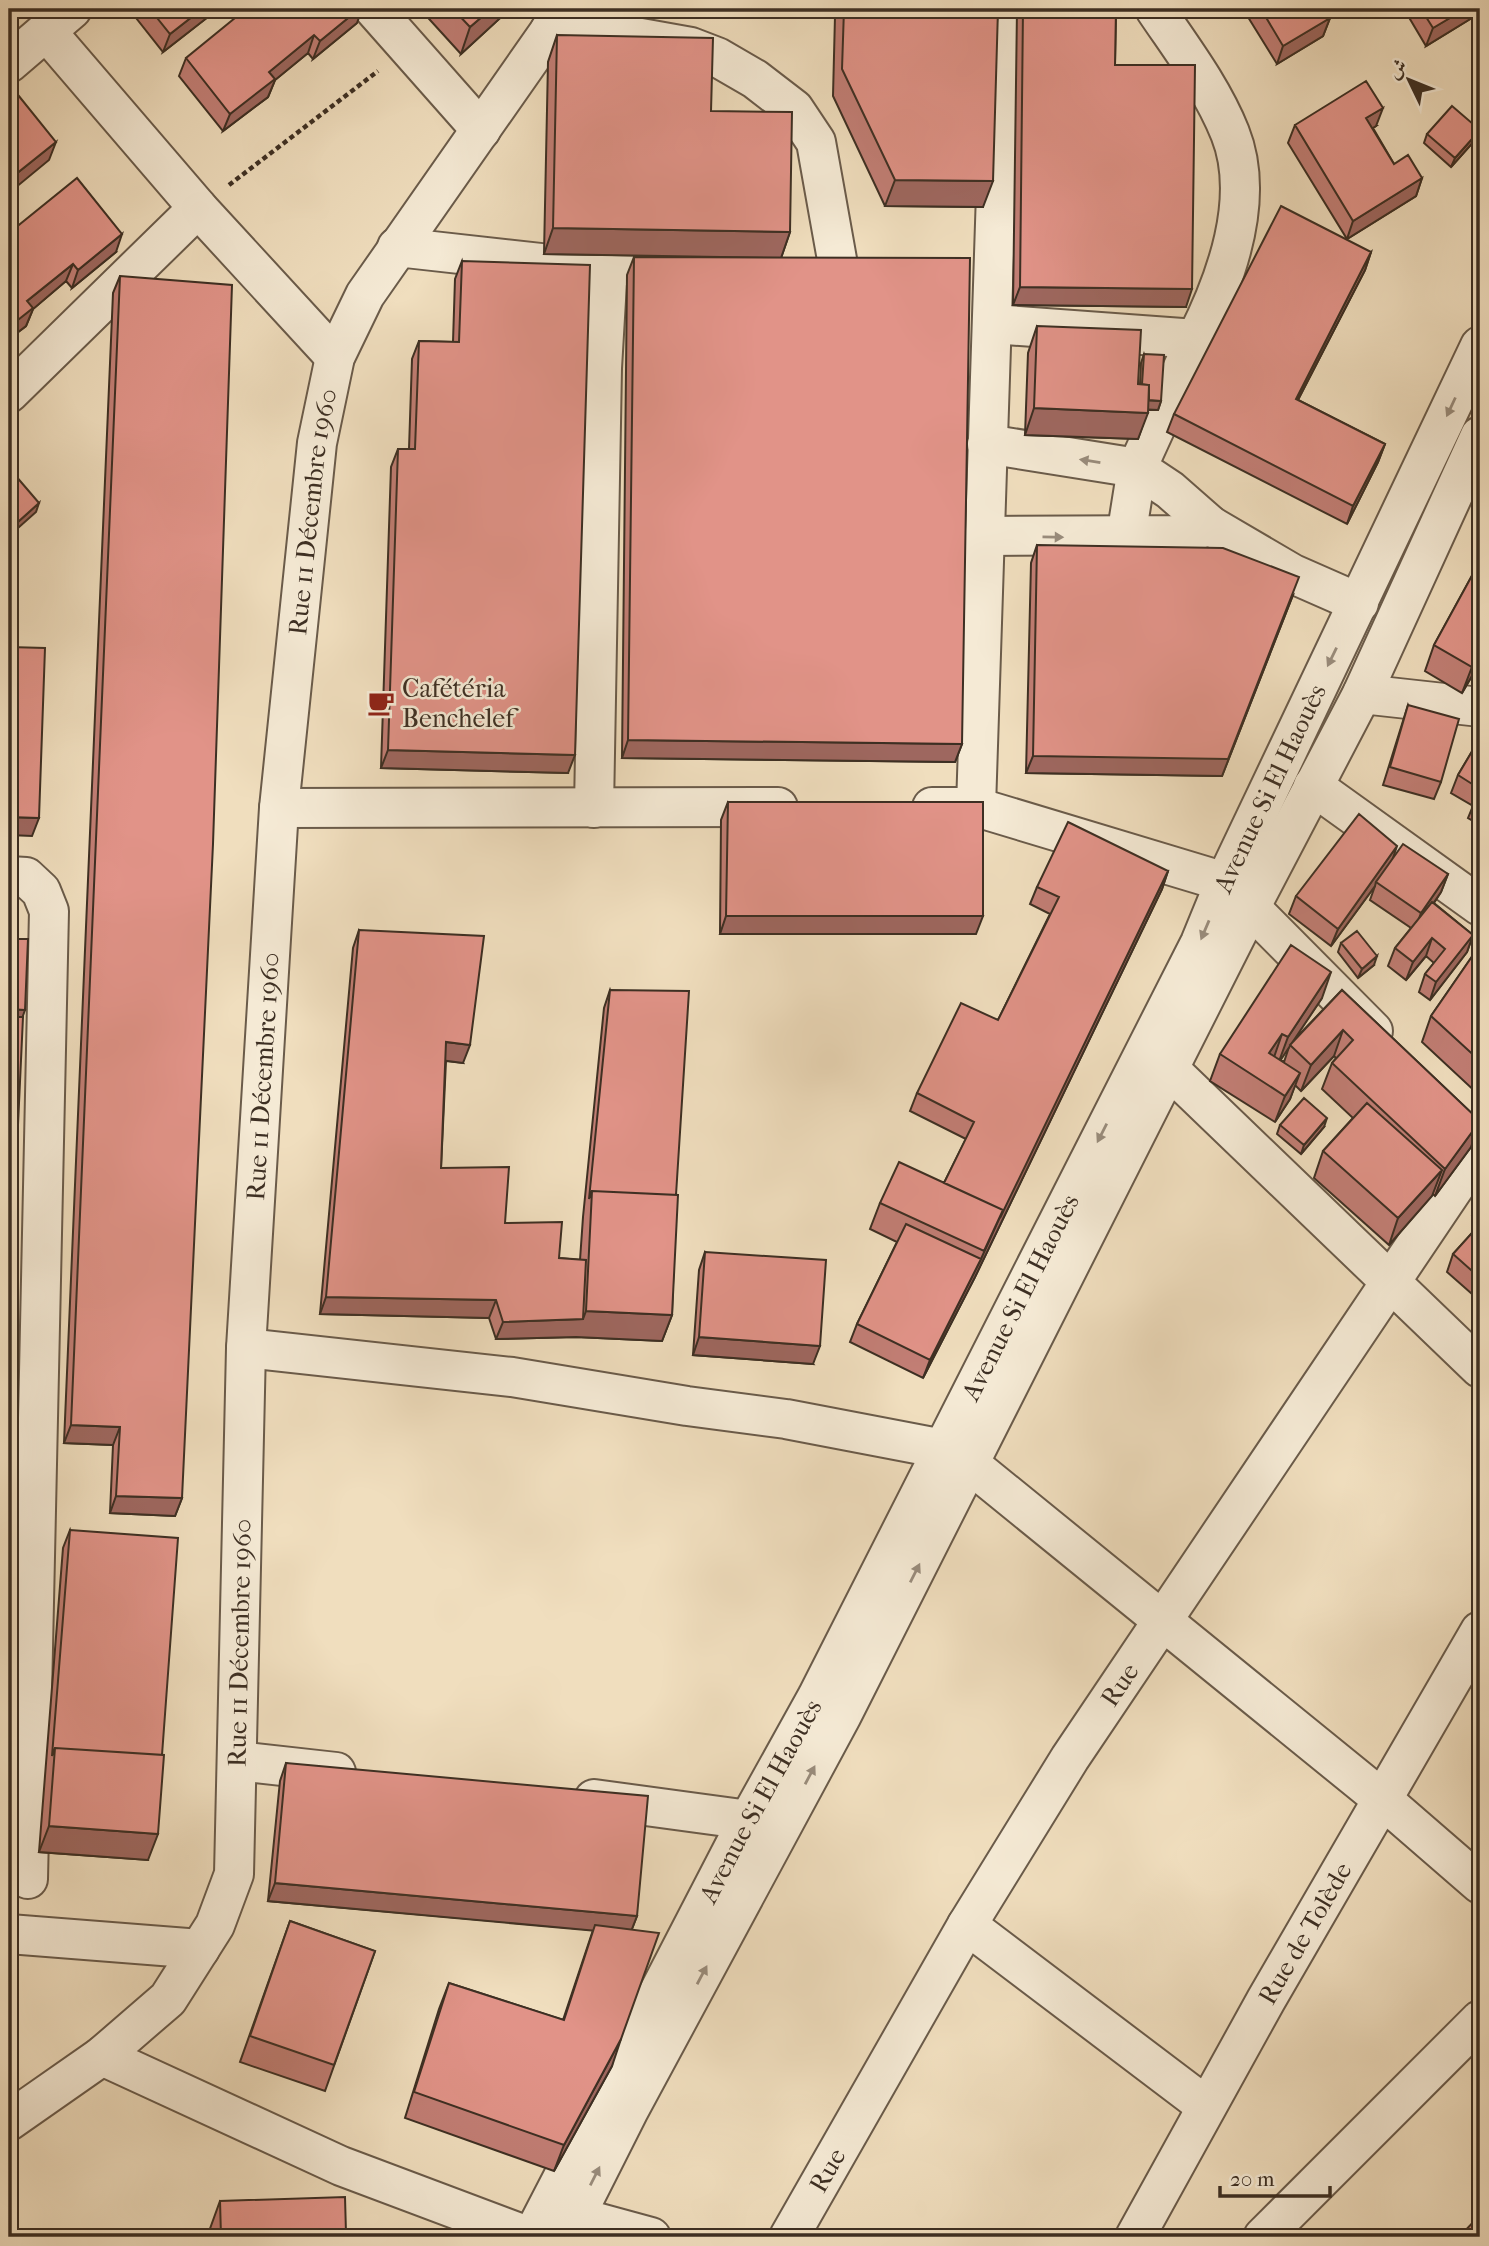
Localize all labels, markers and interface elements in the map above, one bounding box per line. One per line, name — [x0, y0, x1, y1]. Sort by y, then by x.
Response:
north arrow — [1374, 46, 1444, 116]
text: ش — [1383, 55, 1412, 83]
street label: Rue 11 Décembre 1960 — [282, 386, 344, 637]
one-way arrow — [1445, 397, 1456, 417]
one-way arrow — [1079, 455, 1101, 466]
one-way arrow — [1042, 531, 1064, 543]
one-way arrow — [1327, 647, 1338, 667]
place label: Cafétéria Benchelef — [402, 673, 519, 734]
street label: Avenue Si El Haouès — [1207, 679, 1333, 898]
cafe icon: Cafétéria Benchelef — [366, 688, 396, 718]
one-way arrow — [1199, 920, 1211, 940]
street label: Rue 11 Décembre 1960 — [240, 951, 286, 1201]
one-way arrow — [1097, 1123, 1108, 1143]
street label: Avenue Si El Haouès — [955, 1189, 1086, 1407]
street label: Rue 11 Décembre 1960 — [221, 1518, 258, 1767]
one-way arrow — [909, 1563, 921, 1583]
street label: Rue — [1094, 1657, 1146, 1713]
street label: Avenue Si El Haouès — [692, 1694, 829, 1909]
one-way arrow — [804, 1765, 816, 1785]
street label: Rue de Tolède — [1252, 1857, 1359, 2010]
one-way arrow — [696, 1965, 708, 1985]
street label: Rue — [803, 2143, 853, 2198]
scale bar — [1220, 2155, 1330, 2199]
one-way arrow — [589, 2166, 601, 2186]
text: 20 m — [1230, 2167, 1275, 2191]

